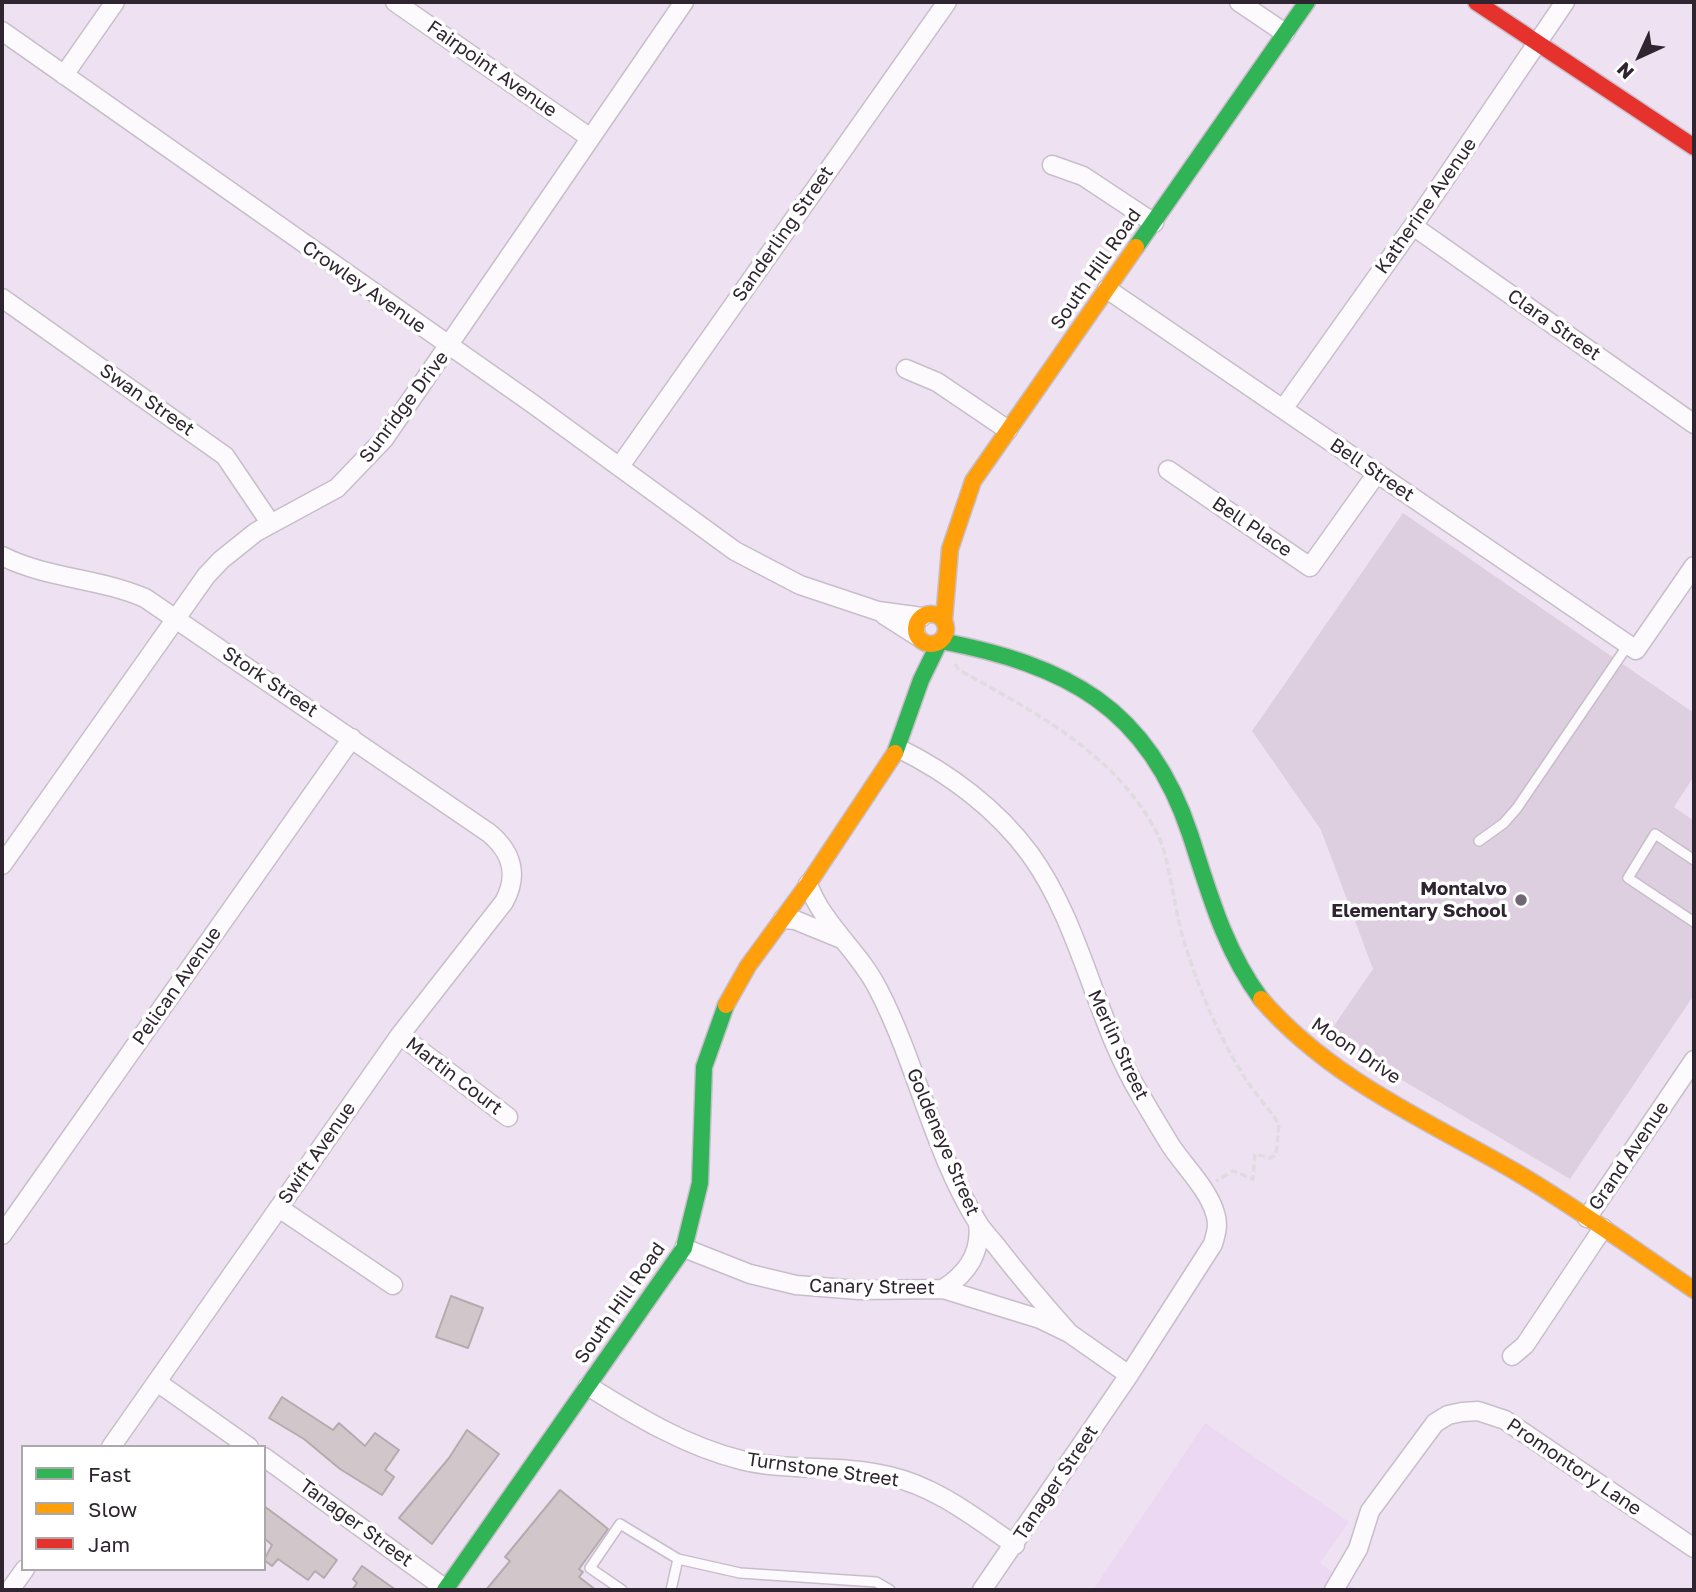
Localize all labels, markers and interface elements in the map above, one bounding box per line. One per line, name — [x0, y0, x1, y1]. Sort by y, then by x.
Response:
street label: Fairpoint Avenue — [423, 16, 561, 122]
north arrow — [1605, 21, 1675, 91]
text: N — [1612, 58, 1638, 84]
street label: Katherine Avenue — [1371, 134, 1481, 278]
street label: Sanderling Street — [728, 162, 838, 306]
street label: South Hill Road — [1046, 204, 1146, 334]
street label: Crowley Avenue — [298, 236, 430, 338]
street label: Clara Street — [1503, 284, 1605, 366]
street label: Sunridge Drive — [355, 347, 453, 467]
street label: Swan Street — [95, 359, 199, 441]
street label: Bell Street — [1325, 433, 1419, 507]
street label: Bell Place — [1208, 492, 1296, 562]
street label: Stork Street — [218, 642, 322, 722]
place label: Montalvo Elementary School — [1331, 878, 1507, 922]
marker: Montalvo Elementary School — [1513, 892, 1529, 908]
street label: Pelican Avenue — [128, 923, 226, 1049]
street label: Merlin Street — [1083, 986, 1153, 1104]
street label: Moon Drive — [1307, 1013, 1405, 1089]
street label: Martin Court — [401, 1032, 507, 1120]
street label: Goldeneye Street — [902, 1065, 984, 1219]
street label: Grand Avenue — [1584, 1097, 1674, 1215]
street label: Swift Avenue — [274, 1098, 360, 1208]
street label: South Hill Road — [570, 1238, 670, 1368]
street label: Canary Street — [809, 1275, 935, 1299]
street label: Promontory Lane — [1502, 1413, 1646, 1521]
street label: Tanager Street — [1009, 1421, 1103, 1545]
legend — [21, 1445, 266, 1571]
street label: Turnstone Street — [745, 1448, 901, 1492]
text: Fast — [88, 1461, 131, 1487]
street label: Tanager Street — [295, 1474, 417, 1572]
text: Slow — [88, 1496, 137, 1522]
text: Jam — [88, 1531, 130, 1557]

